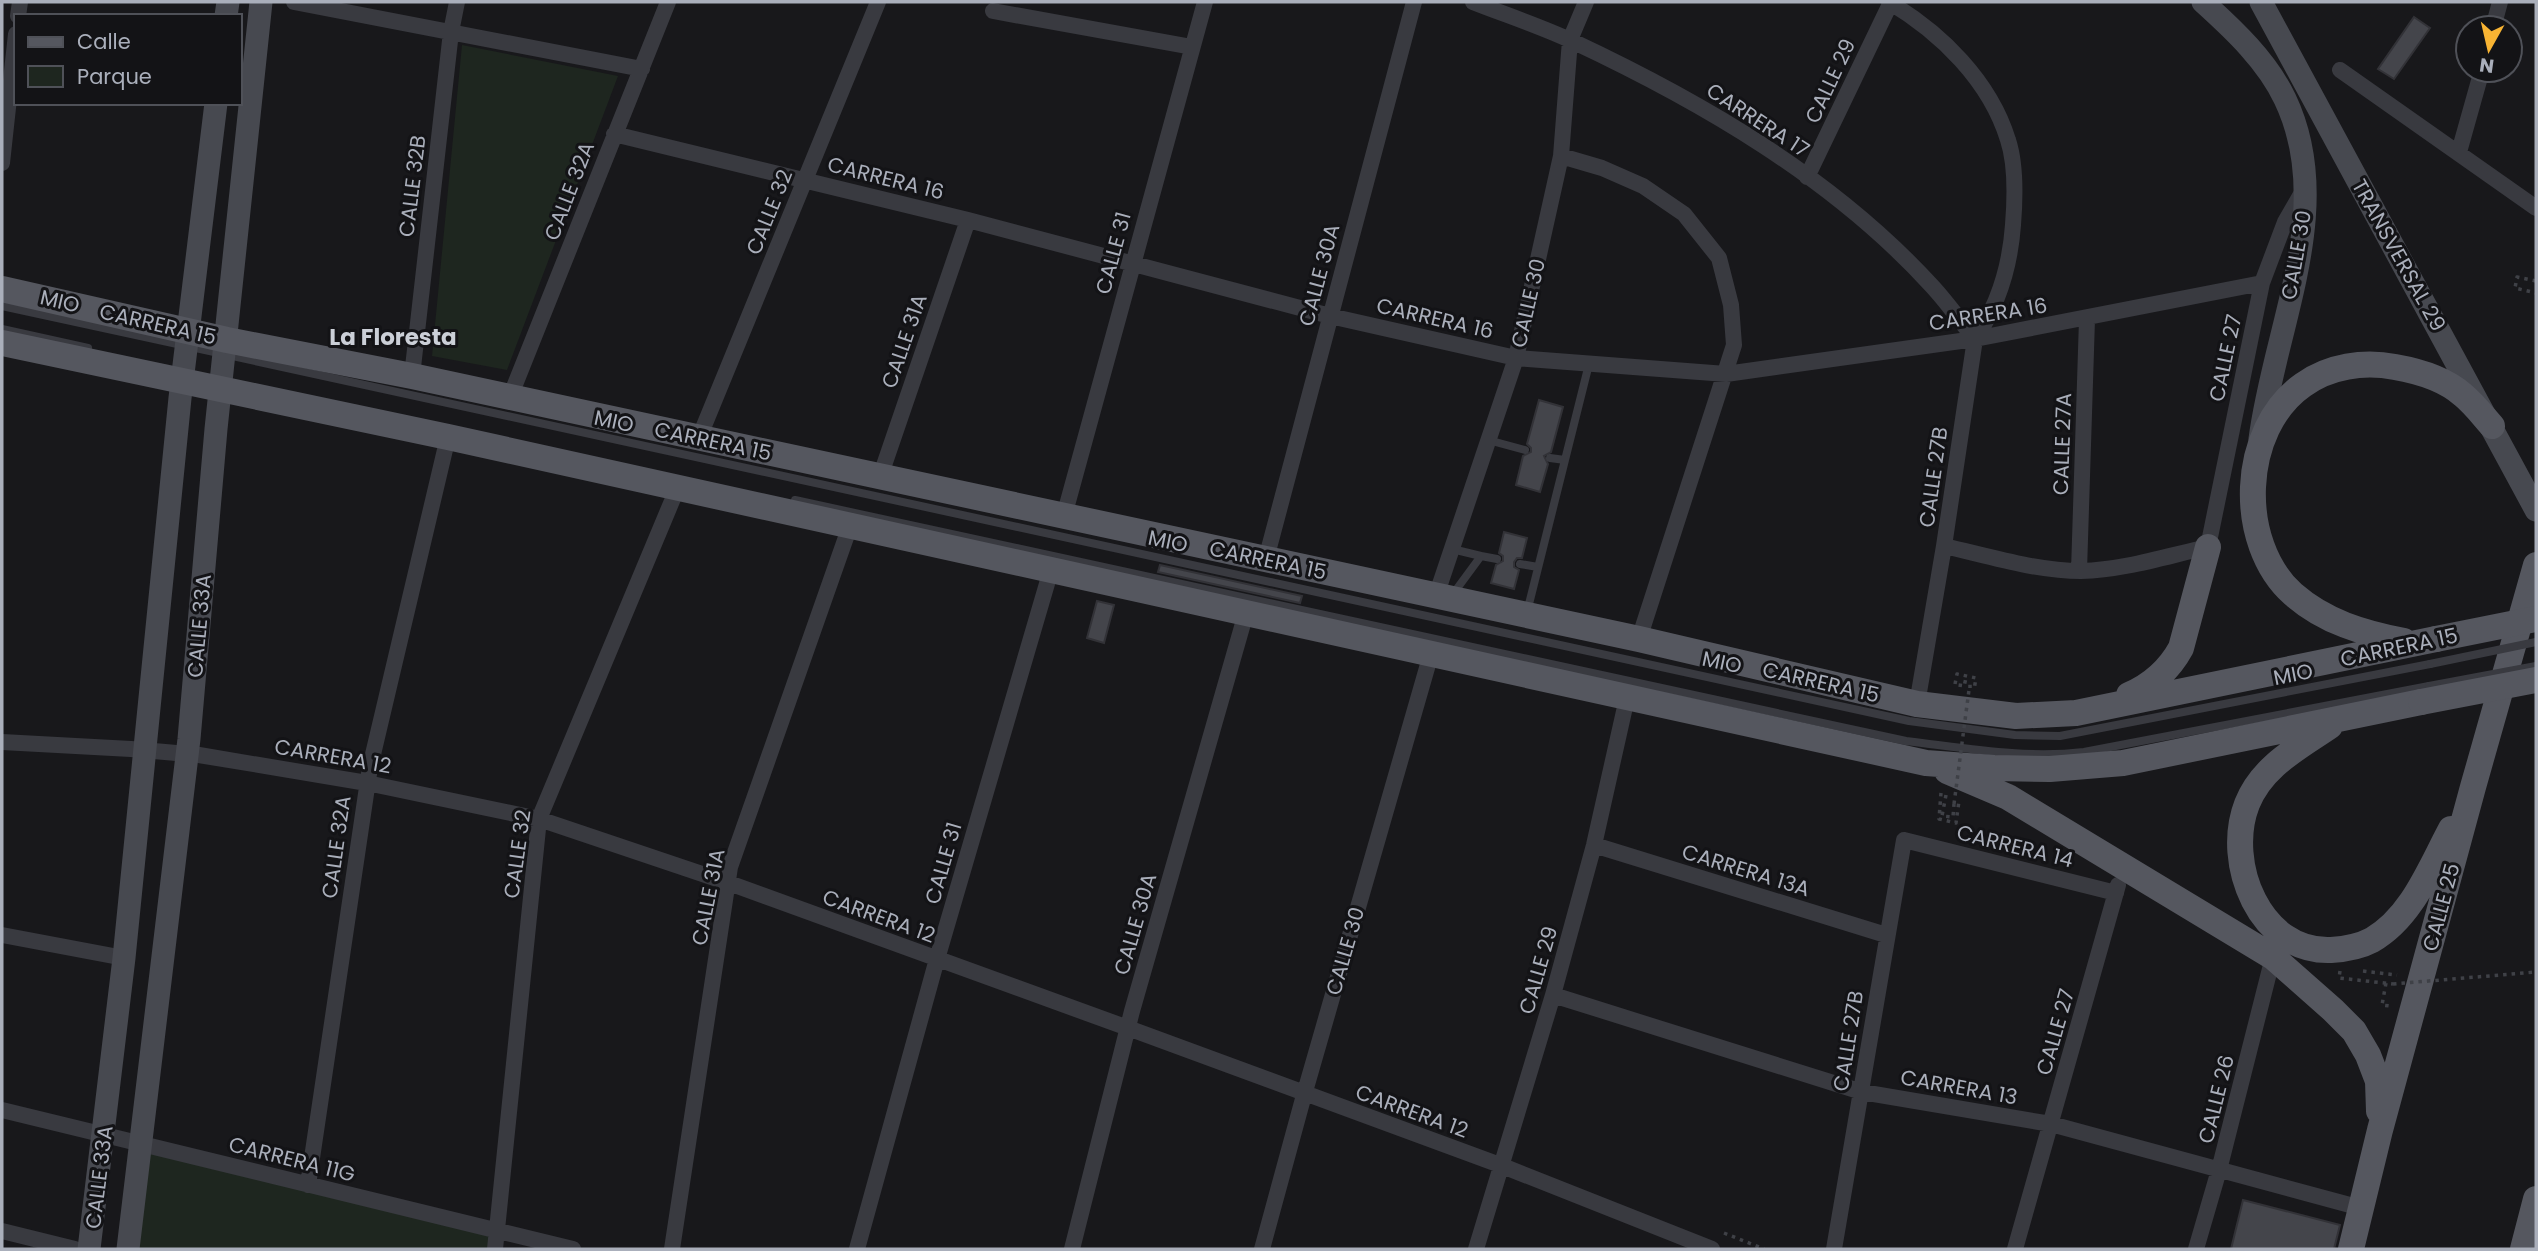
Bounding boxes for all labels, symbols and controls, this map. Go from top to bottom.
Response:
legend [14,14,242,105]
north arrow [2454,14,2524,84]
text: Calle [77,27,131,56]
street label: CALLE 29 [1798,34,1862,128]
text: N [2478,51,2496,80]
text: Parque [77,62,152,91]
street label: CARRERA 17 [1701,76,1815,164]
street label: CALLE 32B [391,134,433,238]
street label: CALLE 32A [537,137,601,245]
street label: CARRERA 16 [825,150,947,206]
street label: CALLE 32 [739,165,799,259]
street label: TRANSVERSAL 29 [2345,174,2453,336]
street label: CALLE 30 [2274,208,2318,302]
street label: CALLE 31 [1088,209,1138,297]
street label: CALLE 30A [1291,221,1347,329]
street label: CALLE 30 [1504,256,1552,350]
street label: MIO [37,282,83,320]
street label: CALLE 31A [874,290,934,392]
street label: CARRERA 16 [1374,290,1496,346]
street label: CARRERA 16 [1927,290,2049,338]
street label: CARRERA 15 [97,296,219,352]
street label: CALLE 27 [2202,312,2248,404]
district label: La Floresta [329,321,457,353]
street label: CALLE 27A [2046,392,2078,496]
street label: MIO [592,403,636,439]
street label: CARRERA 15 [652,414,774,468]
street label: CALLE 27B [1912,425,1954,529]
street label: MIO [1146,523,1190,559]
street label: CARRERA 15 [1207,533,1329,587]
street label: CALLE 33A [180,573,218,679]
street label: CARRERA 15 [2338,620,2460,674]
street label: MIO [1700,644,1744,680]
street label: CARRERA 15 [1760,654,1882,710]
street label: MIO [2271,656,2315,692]
street label: CARRERA 12 [272,731,394,781]
street label: CALLE 32A [314,794,358,900]
street label: CALLE 32 [496,808,538,900]
street label: CARRERA 14 [1954,818,2076,874]
street label: CALLE 31 [917,819,969,907]
street label: CARRERA 13A [1678,837,1814,903]
street label: CALLE 31A [684,846,732,948]
street label: CALLE 25 [2415,860,2467,954]
street label: CALLE 30A [1107,870,1163,978]
street label: CARRERA 12 [819,882,939,950]
street label: CALLE 30 [1319,904,1371,998]
street label: CALLE 29 [1512,923,1564,1017]
street label: CALLE 27 [2029,985,2081,1079]
street label: CALLE 27B [1826,989,1870,1093]
street label: CALLE 26 [2191,1052,2241,1146]
street label: CARRERA 13 [1898,1062,2020,1112]
street label: CARRERA 12 [1352,1077,1472,1145]
street label: CALLE 33A [78,1124,120,1230]
street label: CARRERA 11G [226,1129,358,1189]

